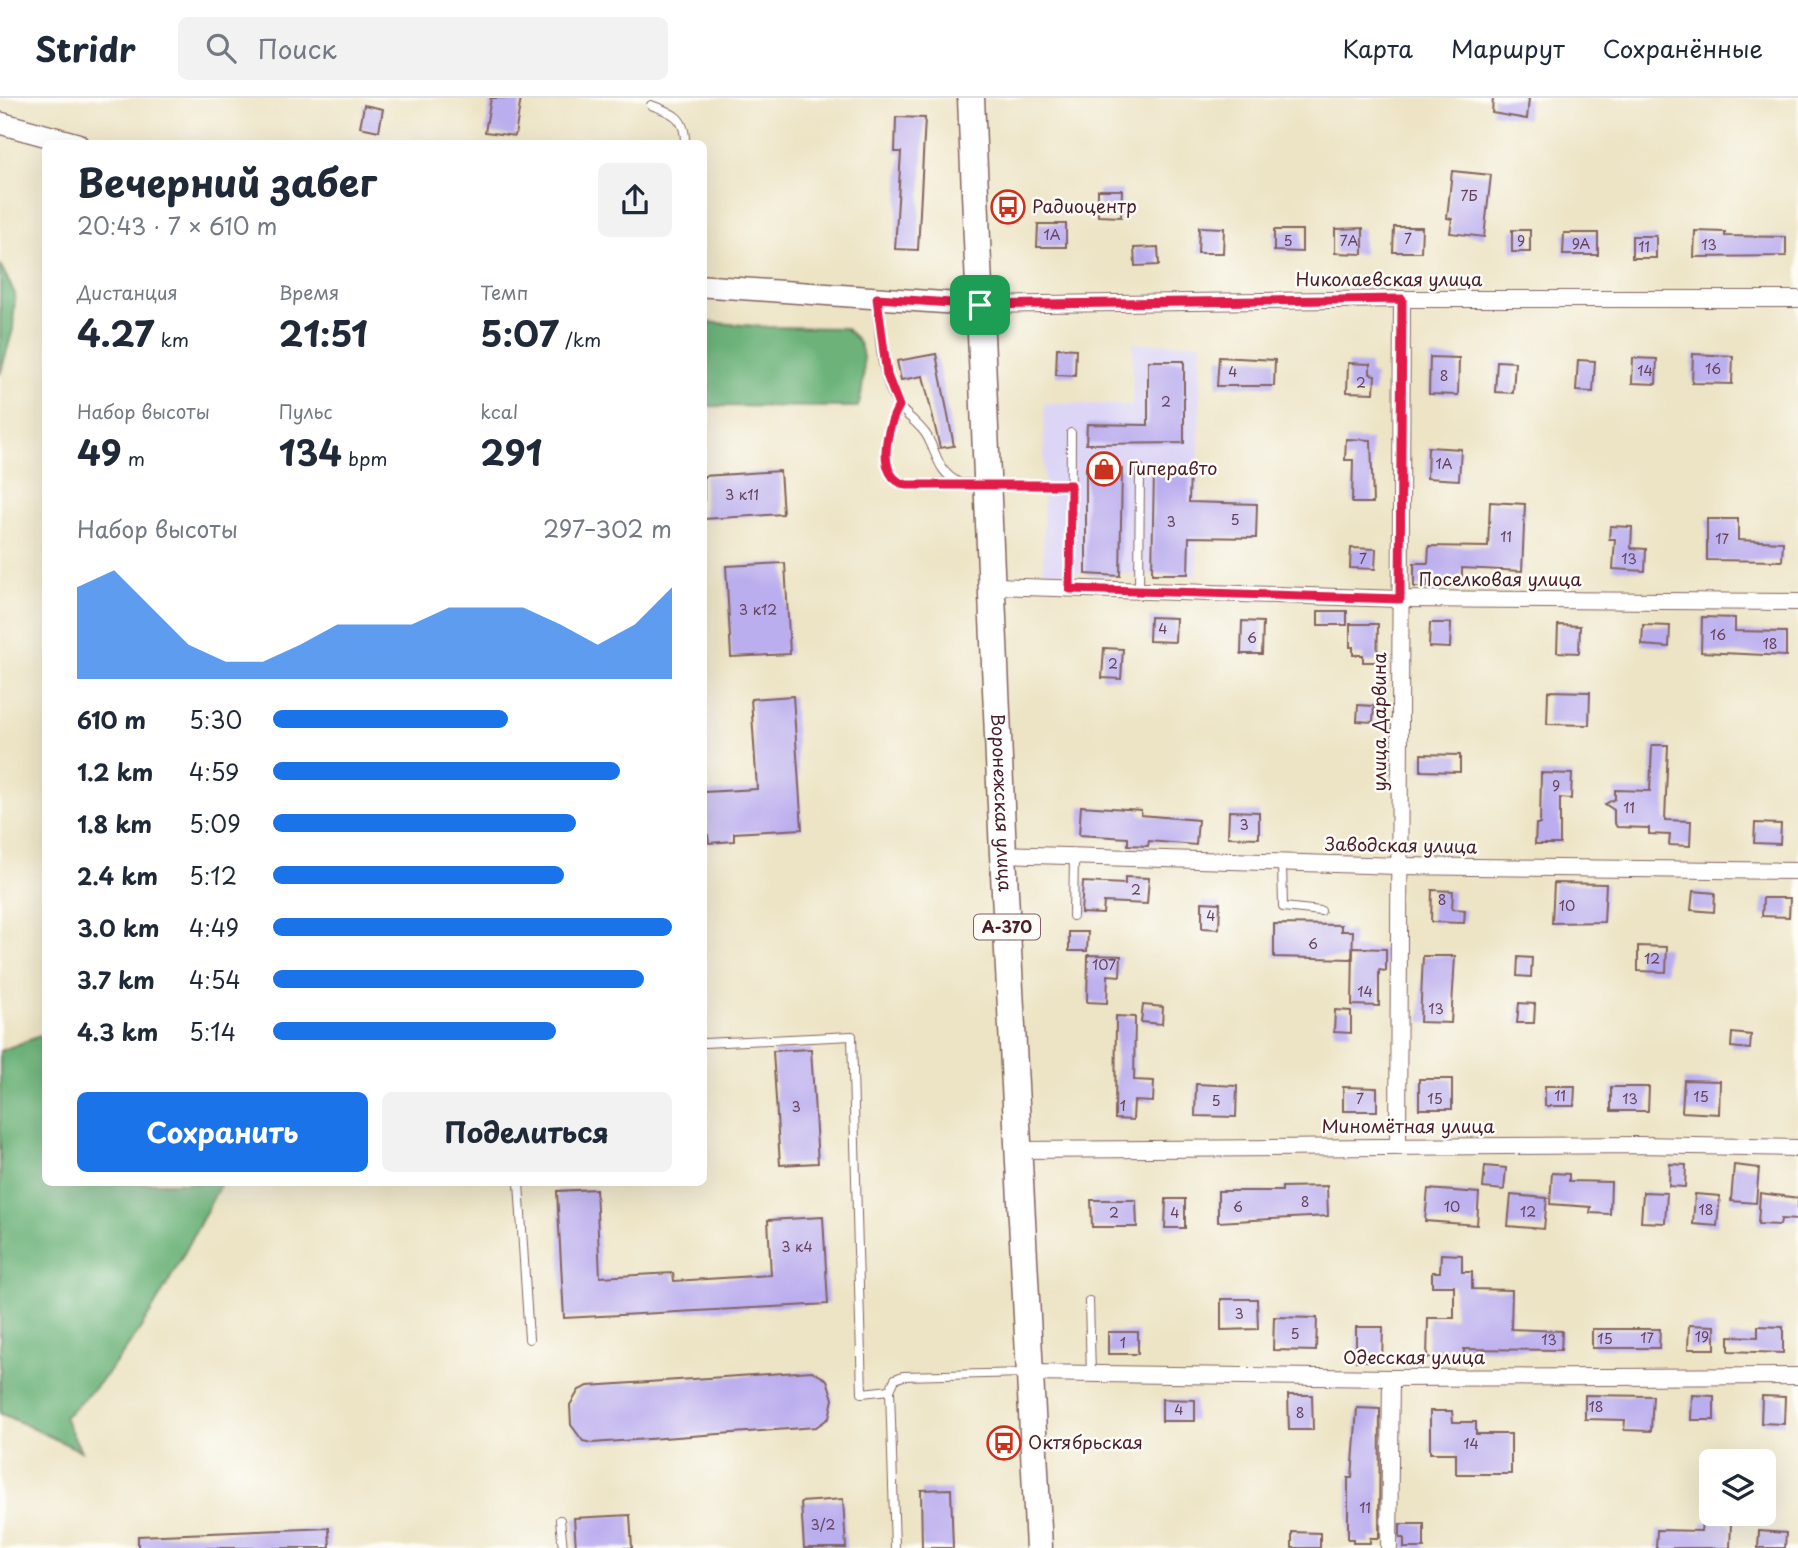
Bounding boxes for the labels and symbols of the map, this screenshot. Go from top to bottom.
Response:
house number: 7Б [1460,185,1478,206]
bus stop icon: Радиоцентр [989,188,1027,226]
place label: Радиоцентр [1032,192,1137,219]
house number: 1А [1043,224,1061,245]
house number: 7 [1404,228,1412,249]
house number: 5 [1283,230,1293,251]
house number: 7А [1340,230,1359,251]
house number: 9 [1517,230,1525,251]
house number: 9А [1572,233,1591,254]
house number: 13 [1701,234,1717,255]
house number: 11 [1638,236,1650,257]
street label: Николаевская улица [1296,265,1483,292]
pin [950,275,1010,335]
house number: 16 [1705,358,1721,379]
house number: 14 [1637,360,1653,381]
house number: 4 [1228,361,1238,382]
house number: 8 [1440,365,1448,386]
house number: 2 [1356,372,1366,393]
house number: 2 [1161,391,1171,412]
shop icon: Гиперавто [1085,450,1123,488]
house number: 1А [1435,453,1453,474]
place label: Гиперавто [1128,454,1217,481]
house number: 3 к11 [725,484,759,505]
house number: 5 [1230,509,1240,530]
house number: 3 [1166,511,1176,532]
house number: 11 [1500,526,1512,547]
house number: 17 [1715,528,1729,549]
house number: 7 [1359,548,1367,569]
house number: 13 [1621,548,1637,569]
street label: Поселковая улица [1418,565,1582,592]
house number: 3 к12 [739,599,777,620]
house number: 4 [1158,618,1168,639]
house number: 16 [1710,624,1726,645]
house number: 6 [1247,627,1257,648]
house number: 18 [1762,633,1778,654]
street label: улица Дарвина [1365,652,1392,792]
house number: 2 [1108,653,1118,674]
street label: Воронежская улица [985,713,1020,893]
house number: 9 [1552,775,1560,796]
house number: 11 [1623,797,1635,818]
house number: 3 [1239,814,1249,835]
street label: Заводская улица [1325,830,1478,859]
house number: 2 [1131,879,1141,900]
house number: 8 [1438,889,1446,910]
house number: 10 [1559,895,1575,916]
house number: 4 [1206,905,1216,926]
road number: А-370 [974,914,1040,940]
house number: 6 [1308,933,1318,954]
house number: 12 [1644,948,1660,969]
house number: 107 [1092,954,1116,975]
house number: 14 [1357,981,1373,1002]
house number: 13 [1428,998,1444,1019]
house number: 11 [1554,1085,1566,1106]
house number: 15 [1693,1086,1709,1107]
house number: 7 [1356,1088,1364,1109]
house number: 15 [1427,1088,1443,1109]
house number: 13 [1622,1088,1638,1109]
house number: 5 [1211,1090,1221,1111]
house number: 1 [1120,1095,1126,1116]
house number: 3 [791,1096,801,1117]
street label: Миномётная улица [1321,1112,1495,1139]
house number: 8 [1301,1191,1309,1212]
house number: 6 [1233,1196,1243,1217]
house number: 10 [1444,1196,1460,1217]
house number: 18 [1698,1199,1714,1220]
house number: 12 [1520,1201,1536,1222]
house number: 2 [1109,1202,1119,1223]
house number: 4 [1170,1202,1180,1223]
house number: 3 к4 [781,1236,813,1257]
house number: 3 [1234,1303,1244,1324]
house number: 5 [1290,1323,1300,1344]
house number: 19 [1695,1326,1709,1347]
house number: 17 [1640,1327,1654,1348]
house number: 15 [1597,1328,1613,1349]
house number: 13 [1541,1329,1557,1350]
house number: 1 [1120,1332,1126,1353]
street label: Одесская улица [1343,1343,1486,1370]
house number: 18 [1588,1396,1604,1417]
house number: 4 [1174,1399,1184,1420]
house number: 8 [1296,1402,1304,1423]
bus stop icon: Октябрьская [985,1424,1023,1462]
place label: Октябрьская [1028,1428,1143,1455]
house number: 14 [1463,1433,1479,1454]
house number: 11 [1359,1497,1371,1518]
house number: 3/2 [811,1514,835,1535]

